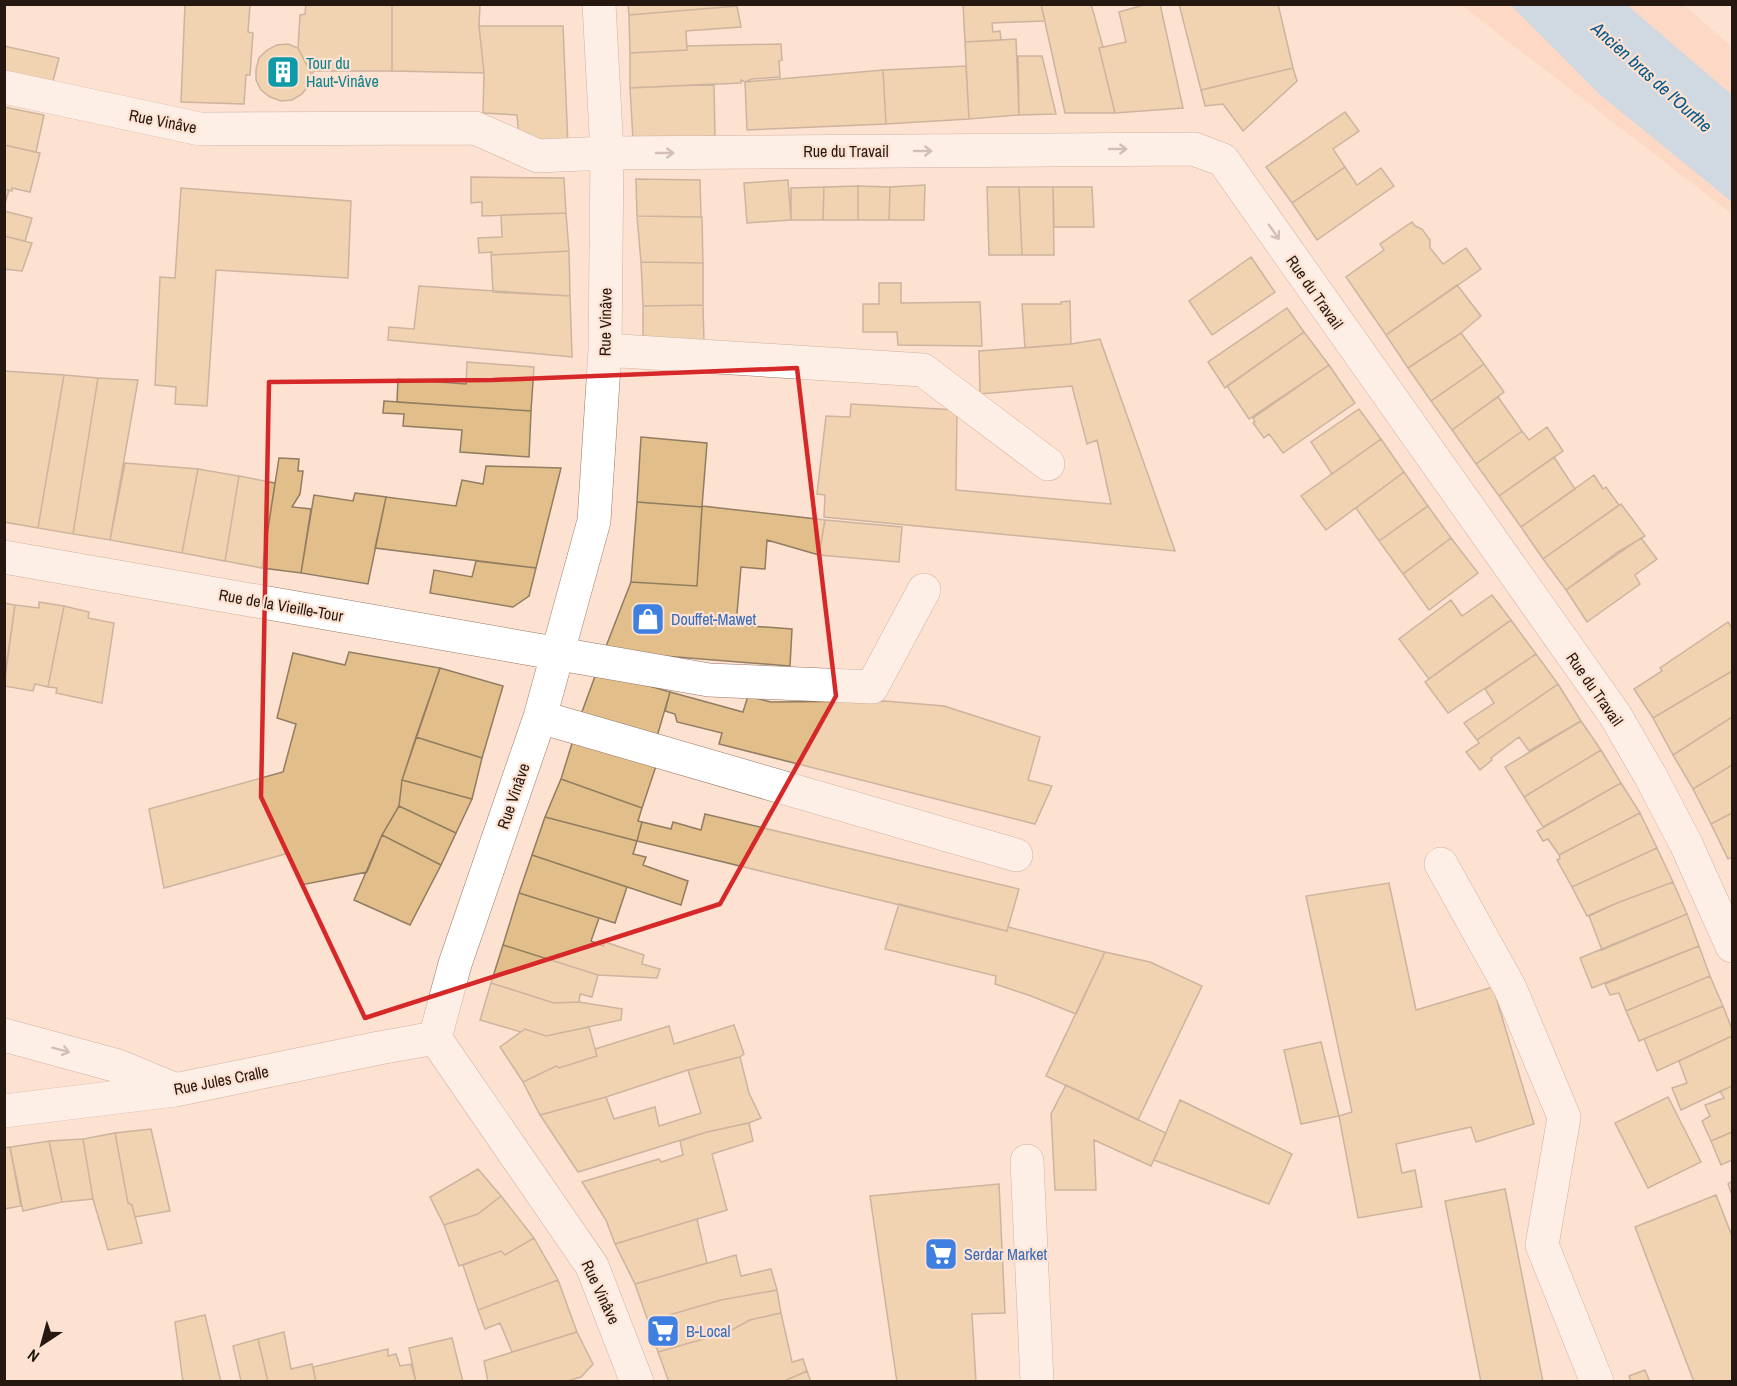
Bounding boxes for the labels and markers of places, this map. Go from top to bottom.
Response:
place label: Tour du Haut-Vinâve [306,52,379,92]
building icon: Tour du Haut-Vinâve [265,54,301,90]
shop icon: Douffet-Mawet [630,601,666,637]
place label: Douffet-Mawet [671,608,756,630]
supermarket icon: Serdar Market [923,1236,959,1272]
place label: Serdar Market [964,1243,1047,1265]
supermarket icon: B-Local [645,1313,681,1349]
place label: B-Local [686,1320,731,1342]

